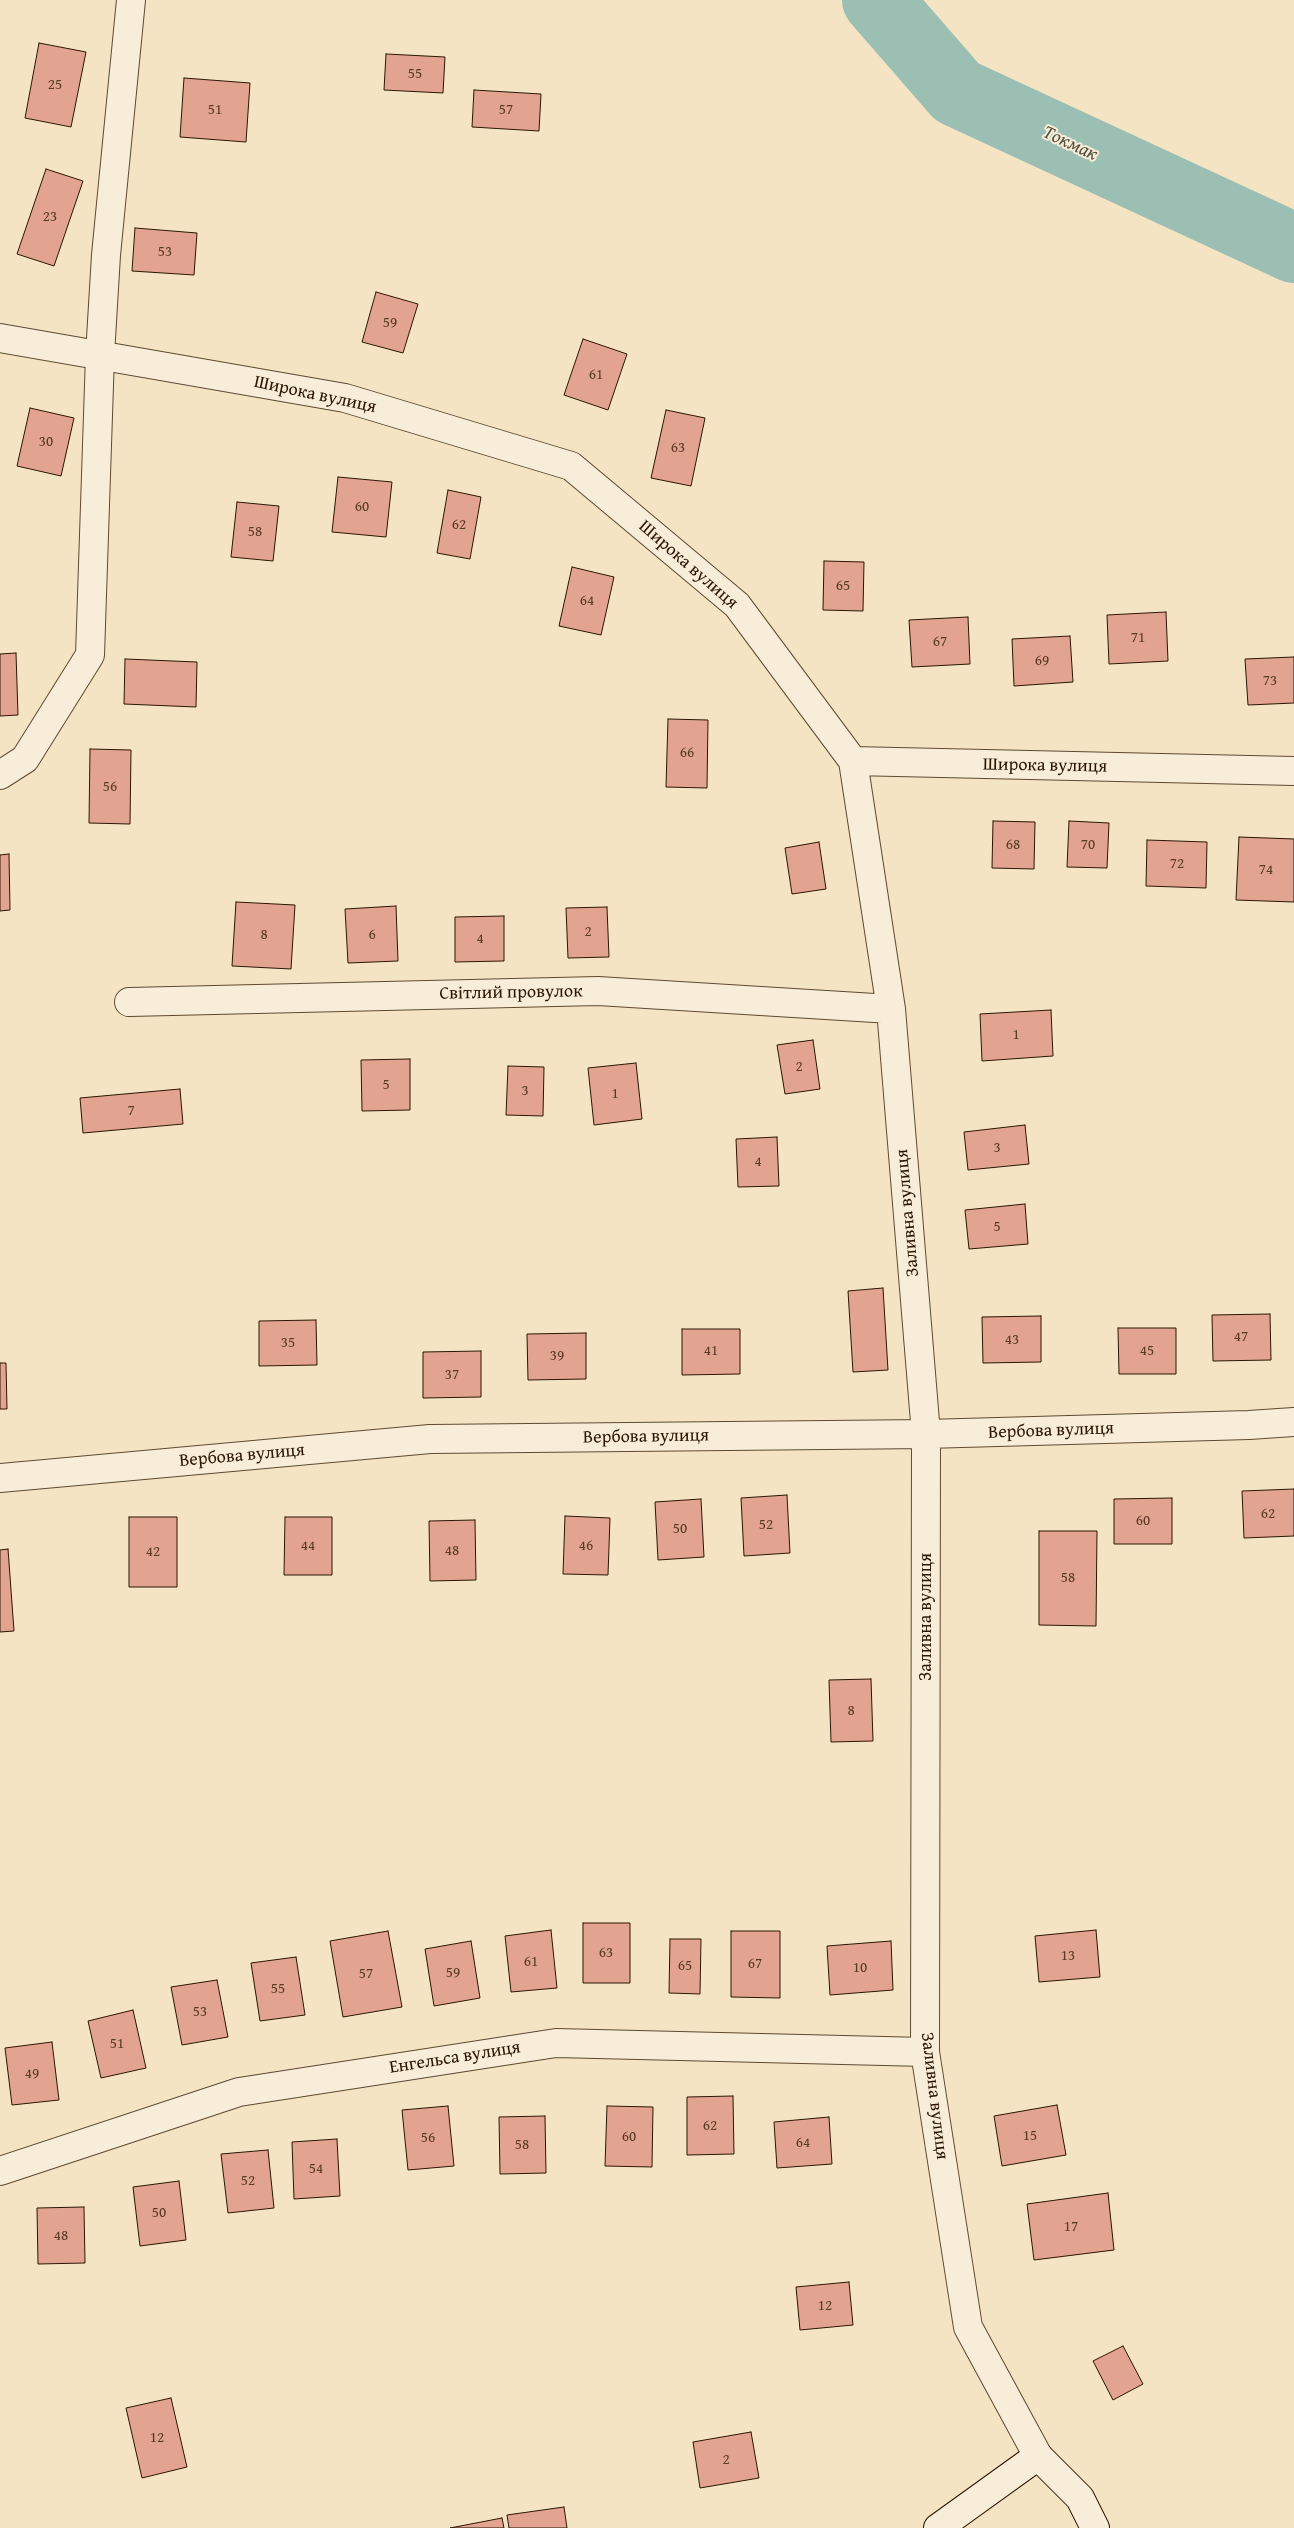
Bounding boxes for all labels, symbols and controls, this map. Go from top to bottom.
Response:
house number: 55 [408,65,422,83]
house number: 25 [48,76,62,94]
house number: 51 [208,101,222,119]
house number: 57 [499,101,513,119]
water label: Токмак [1039,121,1101,167]
house number: 23 [43,208,57,226]
house number: 53 [158,243,172,261]
house number: 59 [383,314,397,332]
house number: 61 [589,366,603,384]
street label: Широка вулиця [252,371,378,419]
house number: 30 [39,433,53,451]
house number: 63 [671,439,685,457]
house number: 60 [355,498,369,516]
house number: 62 [452,516,466,534]
street label: Широка вулиця [634,516,742,614]
house number: 58 [248,523,262,541]
house number: 65 [836,577,850,595]
house number: 64 [580,592,594,610]
house number: 71 [1131,629,1145,647]
house number: 67 [933,633,947,651]
house number: 69 [1035,652,1049,670]
house number: 73 [1263,672,1277,690]
house number: 66 [680,744,694,762]
street label: Широка вулиця [983,754,1107,778]
house number: 56 [103,778,117,796]
house number: 68 [1006,836,1020,854]
house number: 70 [1081,836,1095,854]
house number: 72 [1170,855,1184,873]
house number: 74 [1259,861,1273,879]
house number: 2 [584,923,592,941]
house number: 8 [260,926,268,944]
house number: 6 [368,926,376,944]
house number: 4 [476,930,484,948]
street label: Світлий провулок [439,981,583,1005]
house number: 1 [1012,1026,1020,1044]
house number: 2 [795,1058,803,1076]
house number: 5 [382,1076,390,1094]
house number: 3 [521,1082,529,1100]
house number: 1 [611,1085,619,1103]
house number: 7 [127,1102,135,1120]
house number: 3 [993,1139,1001,1157]
street label: Заливна вулиця [892,1148,924,1278]
house number: 4 [754,1153,762,1171]
house number: 5 [993,1218,1001,1236]
house number: 47 [1234,1328,1248,1346]
house number: 43 [1005,1331,1019,1349]
house number: 35 [281,1334,295,1352]
house number: 41 [704,1342,718,1360]
house number: 45 [1140,1342,1154,1360]
house number: 39 [550,1347,564,1365]
house number: 37 [445,1366,459,1384]
street label: Вербова вулиця [988,1418,1114,1444]
street label: Вербова вулиця [583,1425,709,1449]
street label: Вербова вулиця [178,1440,306,1472]
house number: 62 [1261,1505,1275,1523]
house number: 60 [1136,1512,1150,1530]
house number: 52 [759,1516,773,1534]
house number: 50 [673,1520,687,1538]
house number: 44 [301,1537,315,1555]
house number: 46 [579,1537,593,1555]
house number: 48 [445,1542,459,1560]
house number: 42 [146,1543,160,1561]
street label: Заливна вулиця [915,1553,937,1681]
house number: 58 [1061,1569,1075,1587]
house number: 8 [847,1702,855,1720]
house number: 63 [599,1944,613,1962]
house number: 13 [1061,1947,1075,1965]
house number: 61 [524,1953,538,1971]
house number: 67 [748,1955,762,1973]
house number: 65 [678,1957,692,1975]
house number: 10 [853,1959,867,1977]
house number: 59 [446,1964,460,1982]
house number: 57 [359,1965,373,1983]
house number: 55 [271,1980,285,1998]
house number: 53 [193,2003,207,2021]
street label: Заливна вулиця [915,2031,953,2161]
house number: 51 [110,2035,124,2053]
street label: Енгельса вулиця [388,2037,522,2079]
house number: 49 [25,2065,39,2083]
house number: 62 [703,2117,717,2135]
house number: 15 [1023,2127,1037,2145]
house number: 60 [622,2128,636,2146]
house number: 56 [421,2129,435,2147]
house number: 64 [796,2134,810,2152]
house number: 58 [515,2136,529,2154]
house number: 54 [309,2160,323,2178]
house number: 52 [241,2172,255,2190]
house number: 50 [152,2204,166,2222]
house number: 17 [1064,2218,1078,2236]
house number: 48 [54,2227,68,2245]
house number: 12 [818,2297,832,2315]
house number: 12 [150,2429,164,2447]
house number: 2 [722,2451,730,2469]

